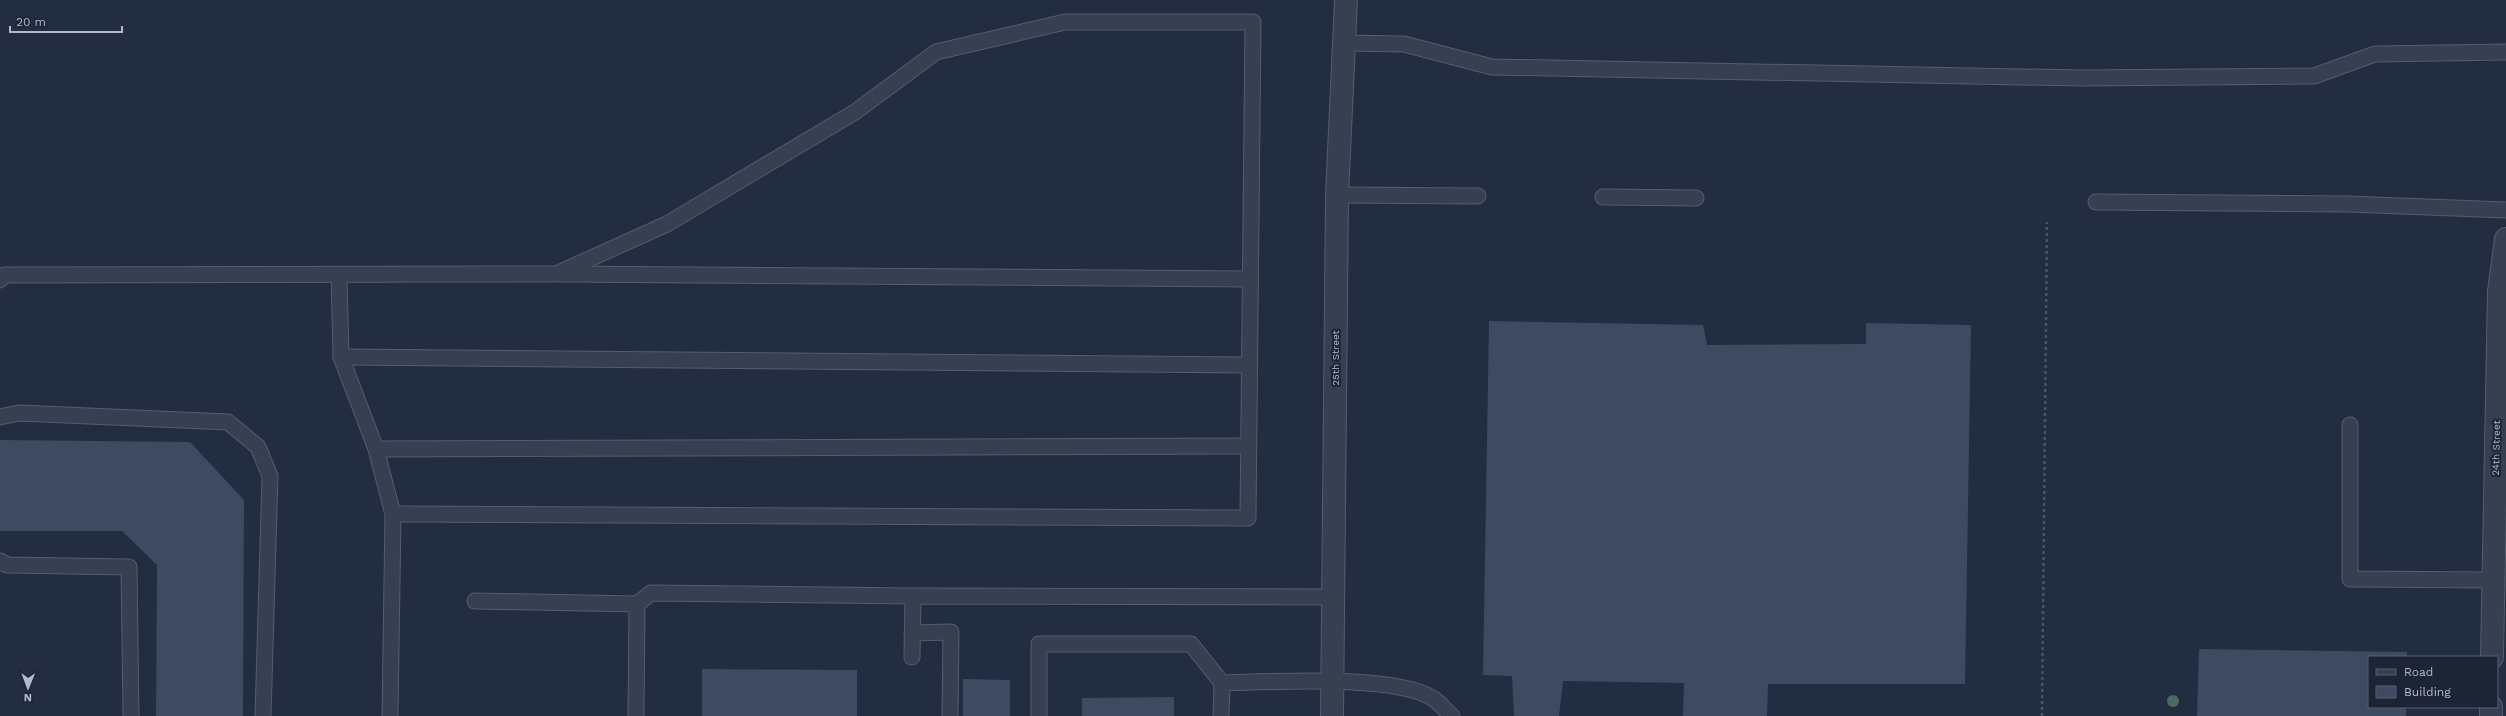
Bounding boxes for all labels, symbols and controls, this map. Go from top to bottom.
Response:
scale bar [10,8,122,34]
text: 20 m [16,15,46,29]
street label: 25th Street [1330,329,1341,386]
street label: 24th Street [2490,419,2502,476]
legend [2368,656,2498,708]
text: Road [2404,665,2433,679]
north arrow [8,668,48,708]
text: Building [2404,685,2451,699]
text: N [24,691,32,704]

